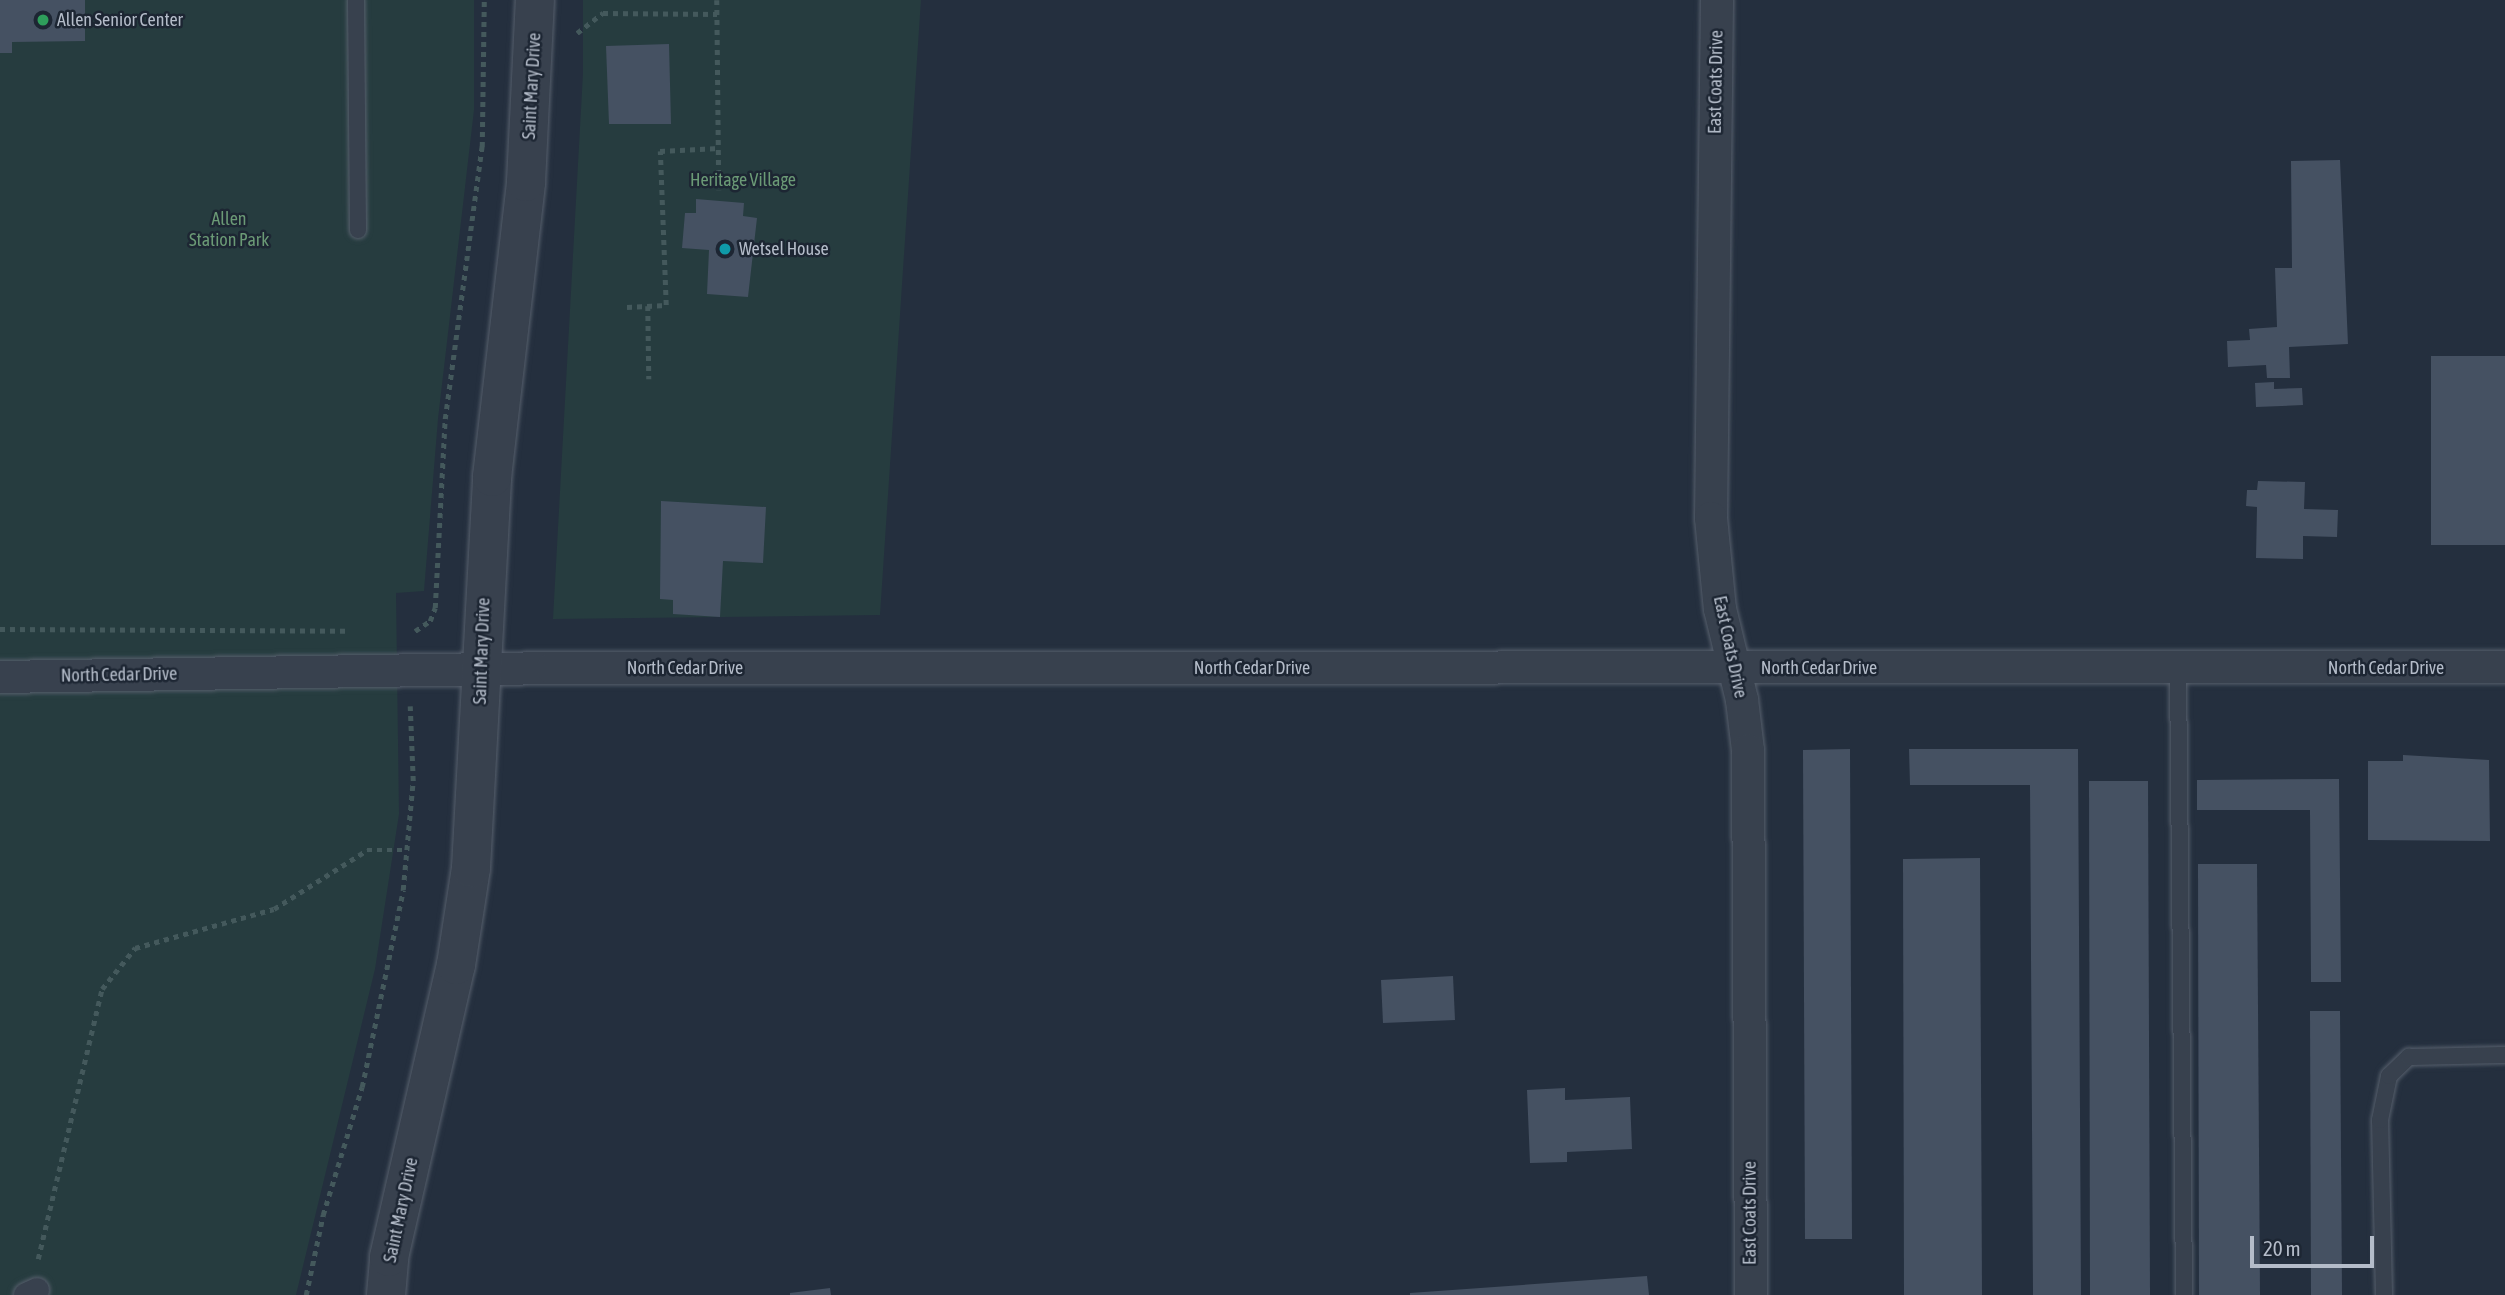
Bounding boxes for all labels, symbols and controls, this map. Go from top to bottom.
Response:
place label: Allen Senior Center [57,9,183,31]
marker: Allen Senior Center [35,12,51,28]
street label: East Coats Drive [1704,30,1728,134]
street label: Saint Mary Drive [518,32,546,140]
park label: Heritage Village [690,169,796,191]
park label: Allen Station Park [189,209,269,252]
place label: Wetsel House [739,238,829,260]
marker: Wetsel House [717,241,733,257]
street label: East Coats Drive [1709,594,1751,700]
street label: Saint Mary Drive [469,597,495,705]
street label: North Cedar Drive [627,657,743,679]
street label: North Cedar Drive [1194,657,1310,679]
street label: North Cedar Drive [1761,657,1877,679]
street label: North Cedar Drive [2328,657,2444,679]
street label: North Cedar Drive [61,663,177,687]
street label: Saint Mary Drive [379,1155,423,1265]
street label: East Coats Drive [1739,1161,1761,1265]
scale bar [2253,1222,2377,1266]
text: 20 m [2263,1236,2301,1260]

